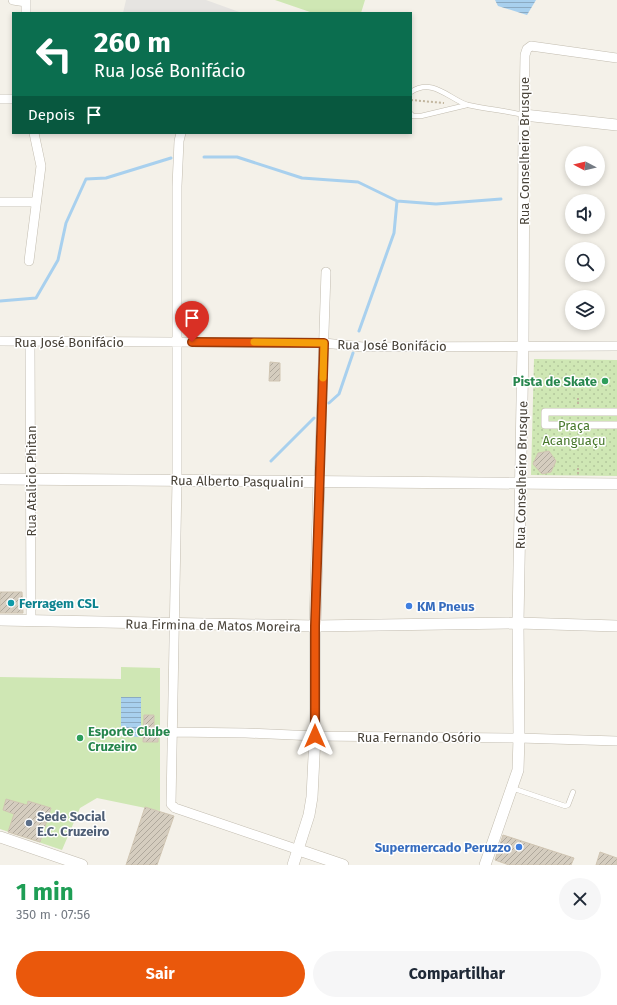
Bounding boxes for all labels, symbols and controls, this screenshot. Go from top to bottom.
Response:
text: 260 m [94,26,171,59]
icon: left [28,28,80,80]
text: Rua José Bonifácio [94,60,246,82]
street label: Rua Conselheiro Brusque [517,77,532,225]
icon: arrive [83,104,105,126]
text: Depois [28,106,75,124]
north arrow [565,146,605,186]
map controls [565,146,605,330]
button: sound [565,194,605,234]
button: search [565,242,605,282]
button: layers [565,290,605,330]
pin [175,301,209,342]
icon: arrive [181,307,203,329]
street label: Rua José Bonifácio [14,335,124,350]
street label: Rua José Bonifácio [337,337,447,354]
place label: Pista de Skate [513,374,597,389]
marker: Pista de Skate [600,376,610,386]
street label: Rua Conselheiro Brusque [513,401,530,549]
park label: Praça Acanguaçu [542,418,606,448]
street label: Rua Atalicio Phitan [24,425,39,537]
street label: Rua Alberto Pasqualini [170,473,304,490]
place label: Ferragem CSL [19,596,99,611]
marker: Ferragem CSL [6,598,16,608]
place label: KM Pneus [417,599,475,614]
marker: KM Pneus [404,601,414,611]
street label: Rua Firmina de Matos Moreira [125,616,301,635]
position arrow [294,715,336,757]
place label: Esporte Clube Cruzeiro [88,724,170,754]
street label: Rua Fernando Osório [357,730,481,745]
marker: Esporte Clube Cruzeiro [75,733,85,743]
place label: Sede Social E.C. Cruzeiro [37,809,110,839]
marker: Sede Social E.C. Cruzeiro [24,818,34,828]
place label: Supermercado Peruzzo [375,840,511,855]
marker: Supermercado Peruzzo [514,842,524,852]
text: 1 min [16,878,74,906]
button: close [559,878,601,920]
text: 350 m · 07:56 [16,907,90,922]
button: Sair [16,951,305,997]
button: Compartilhar [313,951,601,997]

